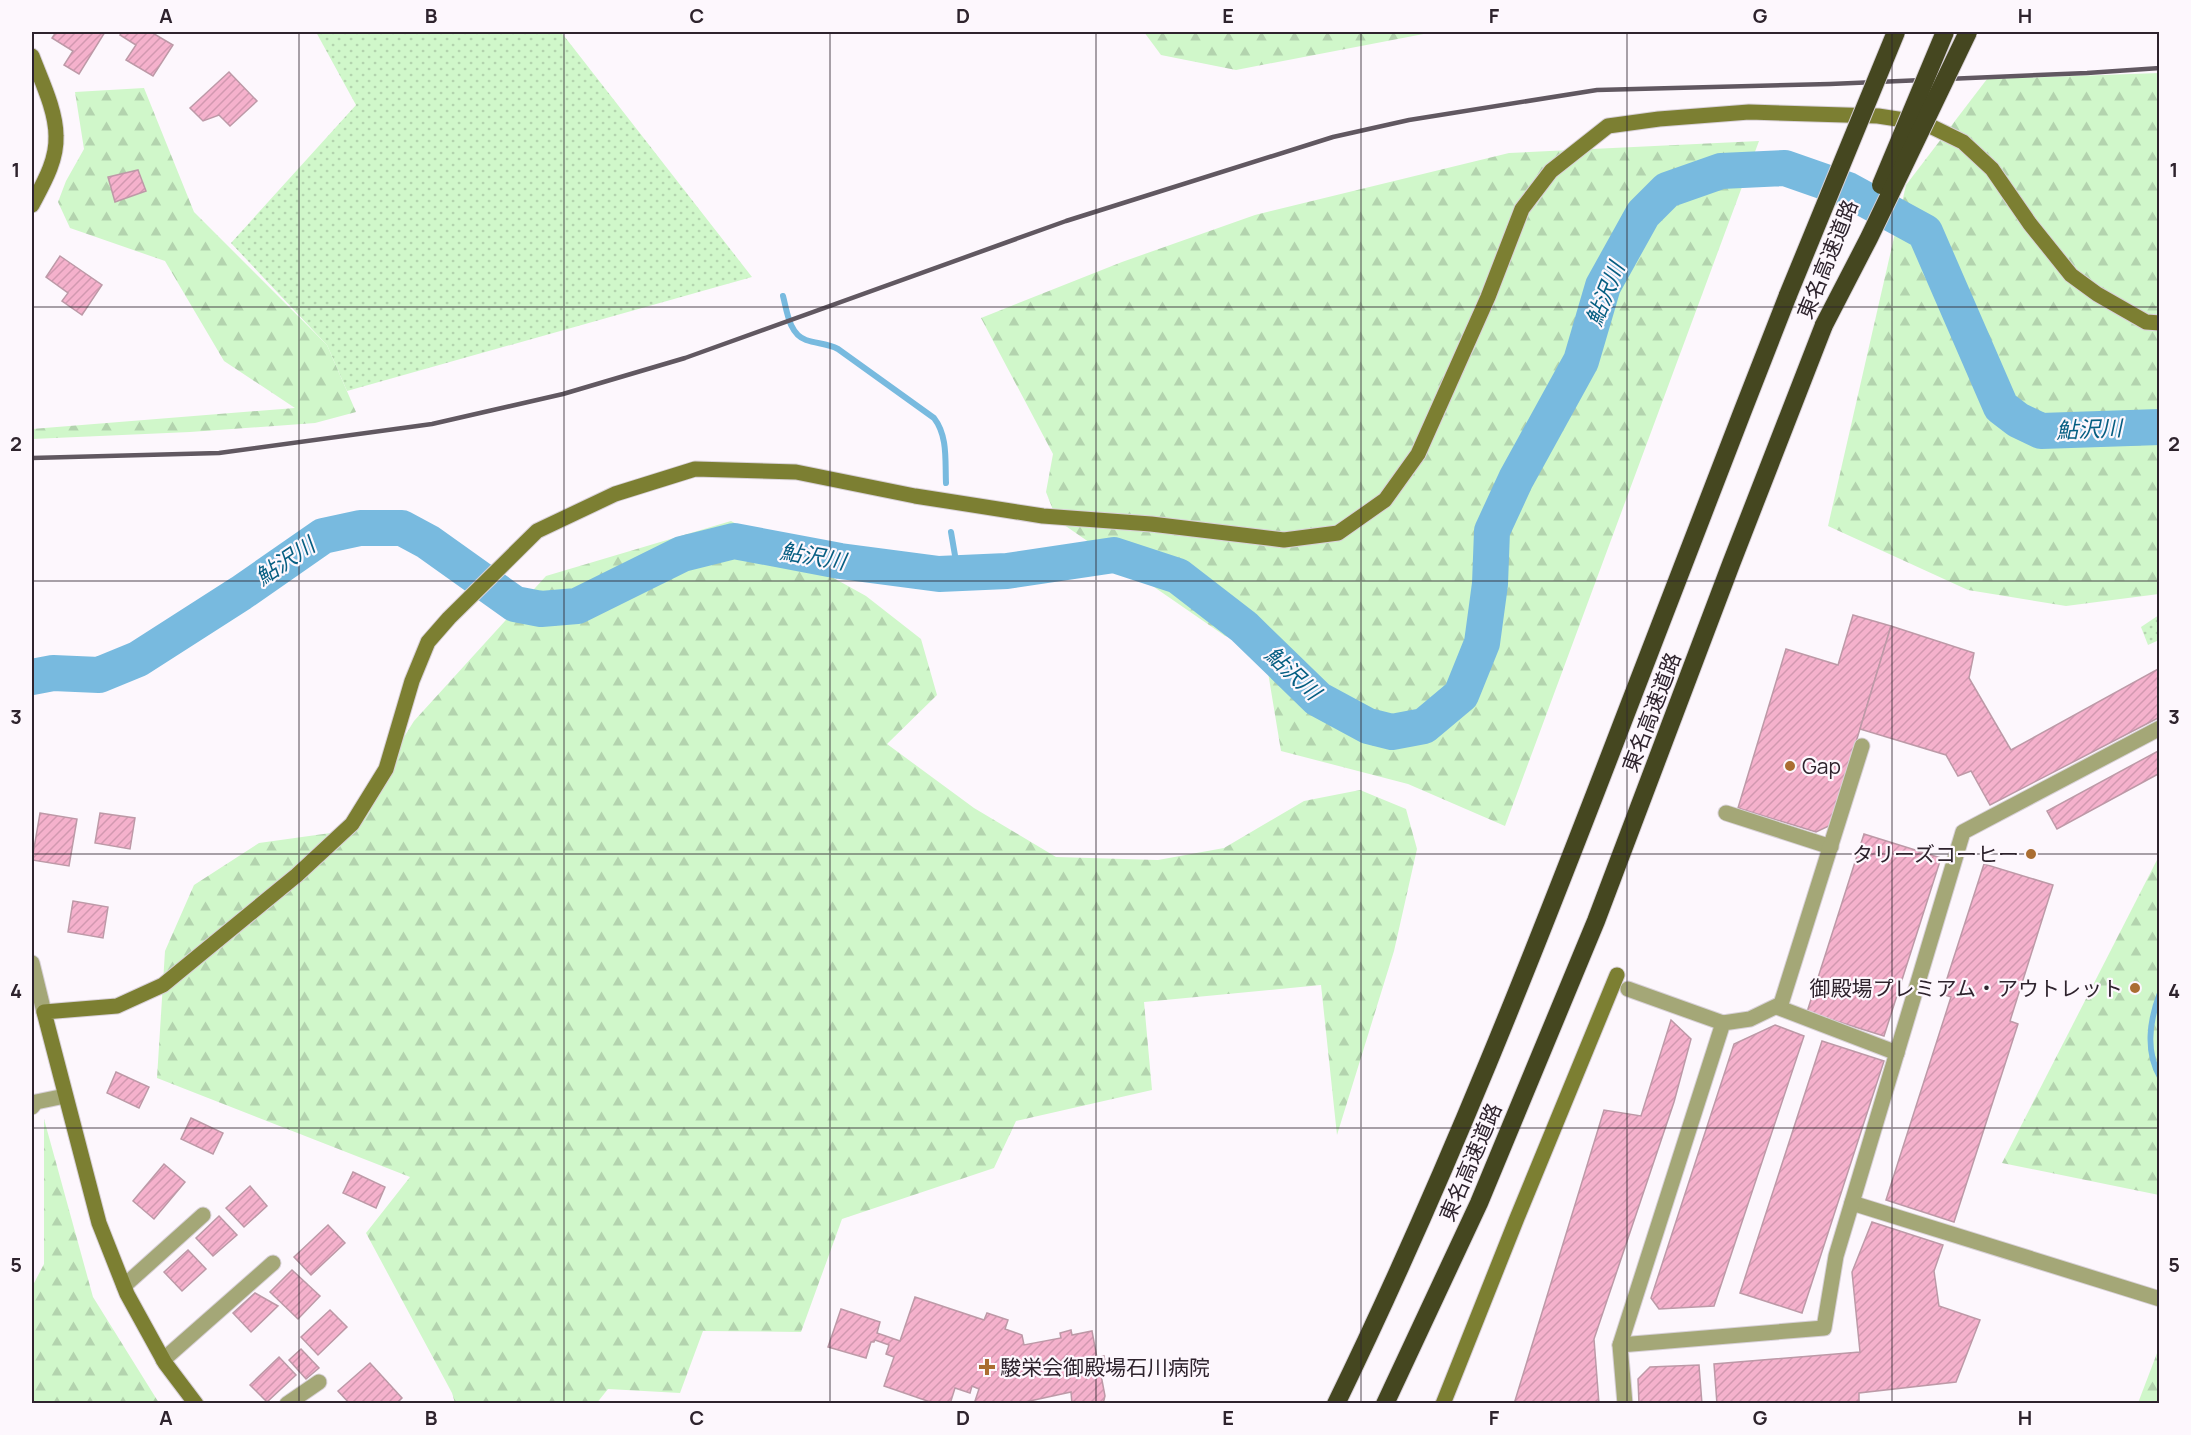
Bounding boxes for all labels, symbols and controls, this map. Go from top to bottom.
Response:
text: A [159,2,173,29]
text: B [425,2,438,29]
text: C [690,2,704,29]
text: D [956,2,970,29]
text: E [1222,2,1234,29]
text: F [1489,2,1500,29]
text: G [1753,2,1768,29]
text: H [2018,2,2032,29]
text: 1 [12,156,20,183]
text: 1 [2170,156,2178,183]
street label: 東名高速道路 [1790,195,1864,323]
water label: 鮎沢川 [1579,256,1632,330]
water label: 鮎沢川 [2055,413,2124,445]
text: 2 [10,430,22,457]
text: 2 [2168,430,2180,457]
water label: 鮎沢川 [249,529,322,592]
water label: 鮎沢川 [778,535,850,577]
water label: 鮎沢川 [1259,640,1329,708]
street label: 東名高速道路 [1615,648,1687,776]
text: 3 [10,703,22,730]
text: 3 [2168,703,2180,730]
place label: Gap [1802,752,1841,780]
marker: Gap [1783,759,1797,773]
place label: タリーズコーヒー [1852,840,2019,868]
marker: タリーズコーヒー [2024,847,2038,861]
place label: 御殿場プレミアム・アウトレット [1809,974,2123,1002]
text: 4 [10,977,22,1004]
text: 4 [2168,977,2180,1004]
marker: 御殿場プレミアム・アウトレット [2128,981,2142,995]
street label: 東名高速道路 [1432,1099,1508,1225]
text: 5 [10,1251,22,1278]
text: 5 [2168,1251,2180,1278]
place label: 駿栄会御殿場石川病院 [1000,1353,1210,1381]
marker: 駿栄会御殿場石川病院 [978,1358,996,1376]
text: A [159,1404,173,1431]
text: B [425,1404,438,1431]
text: C [690,1404,704,1431]
text: D [956,1404,970,1431]
text: E [1222,1404,1234,1431]
text: F [1489,1404,1500,1431]
text: G [1753,1404,1768,1431]
text: H [2018,1404,2032,1431]

